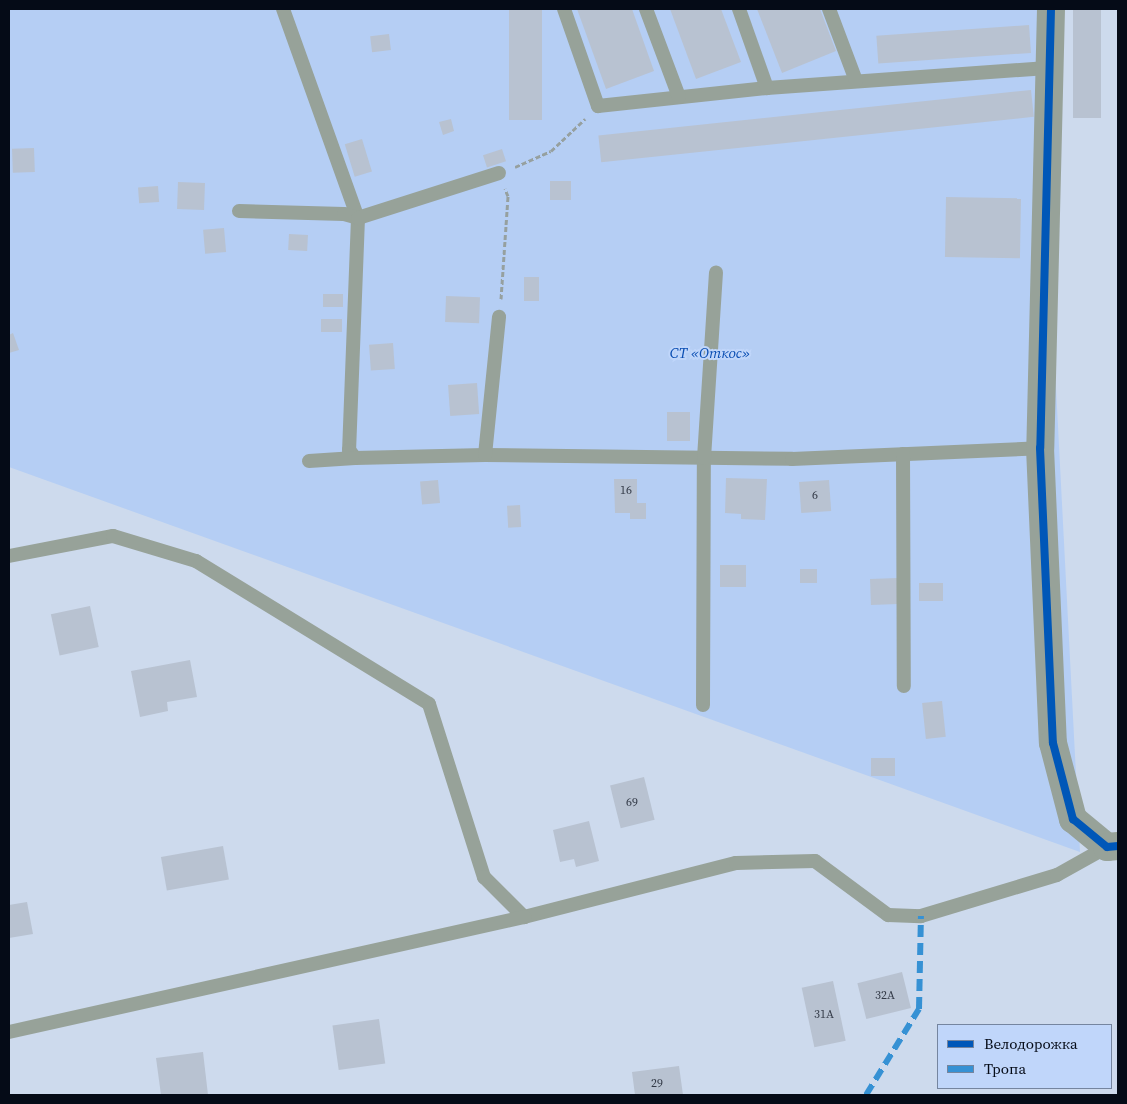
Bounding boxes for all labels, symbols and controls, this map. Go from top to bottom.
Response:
park label: СТ «Откос» [670,344,750,362]
house number: 16 [620,484,632,498]
house number: 6 [812,489,818,503]
house number: 69 [626,796,638,810]
house number: 32А [875,989,895,1003]
house number: 31А [814,1008,834,1022]
legend [937,1024,1112,1089]
text: Велодорожка [984,1033,1078,1054]
text: Тропа [984,1058,1026,1079]
house number: 29 [651,1077,663,1091]

